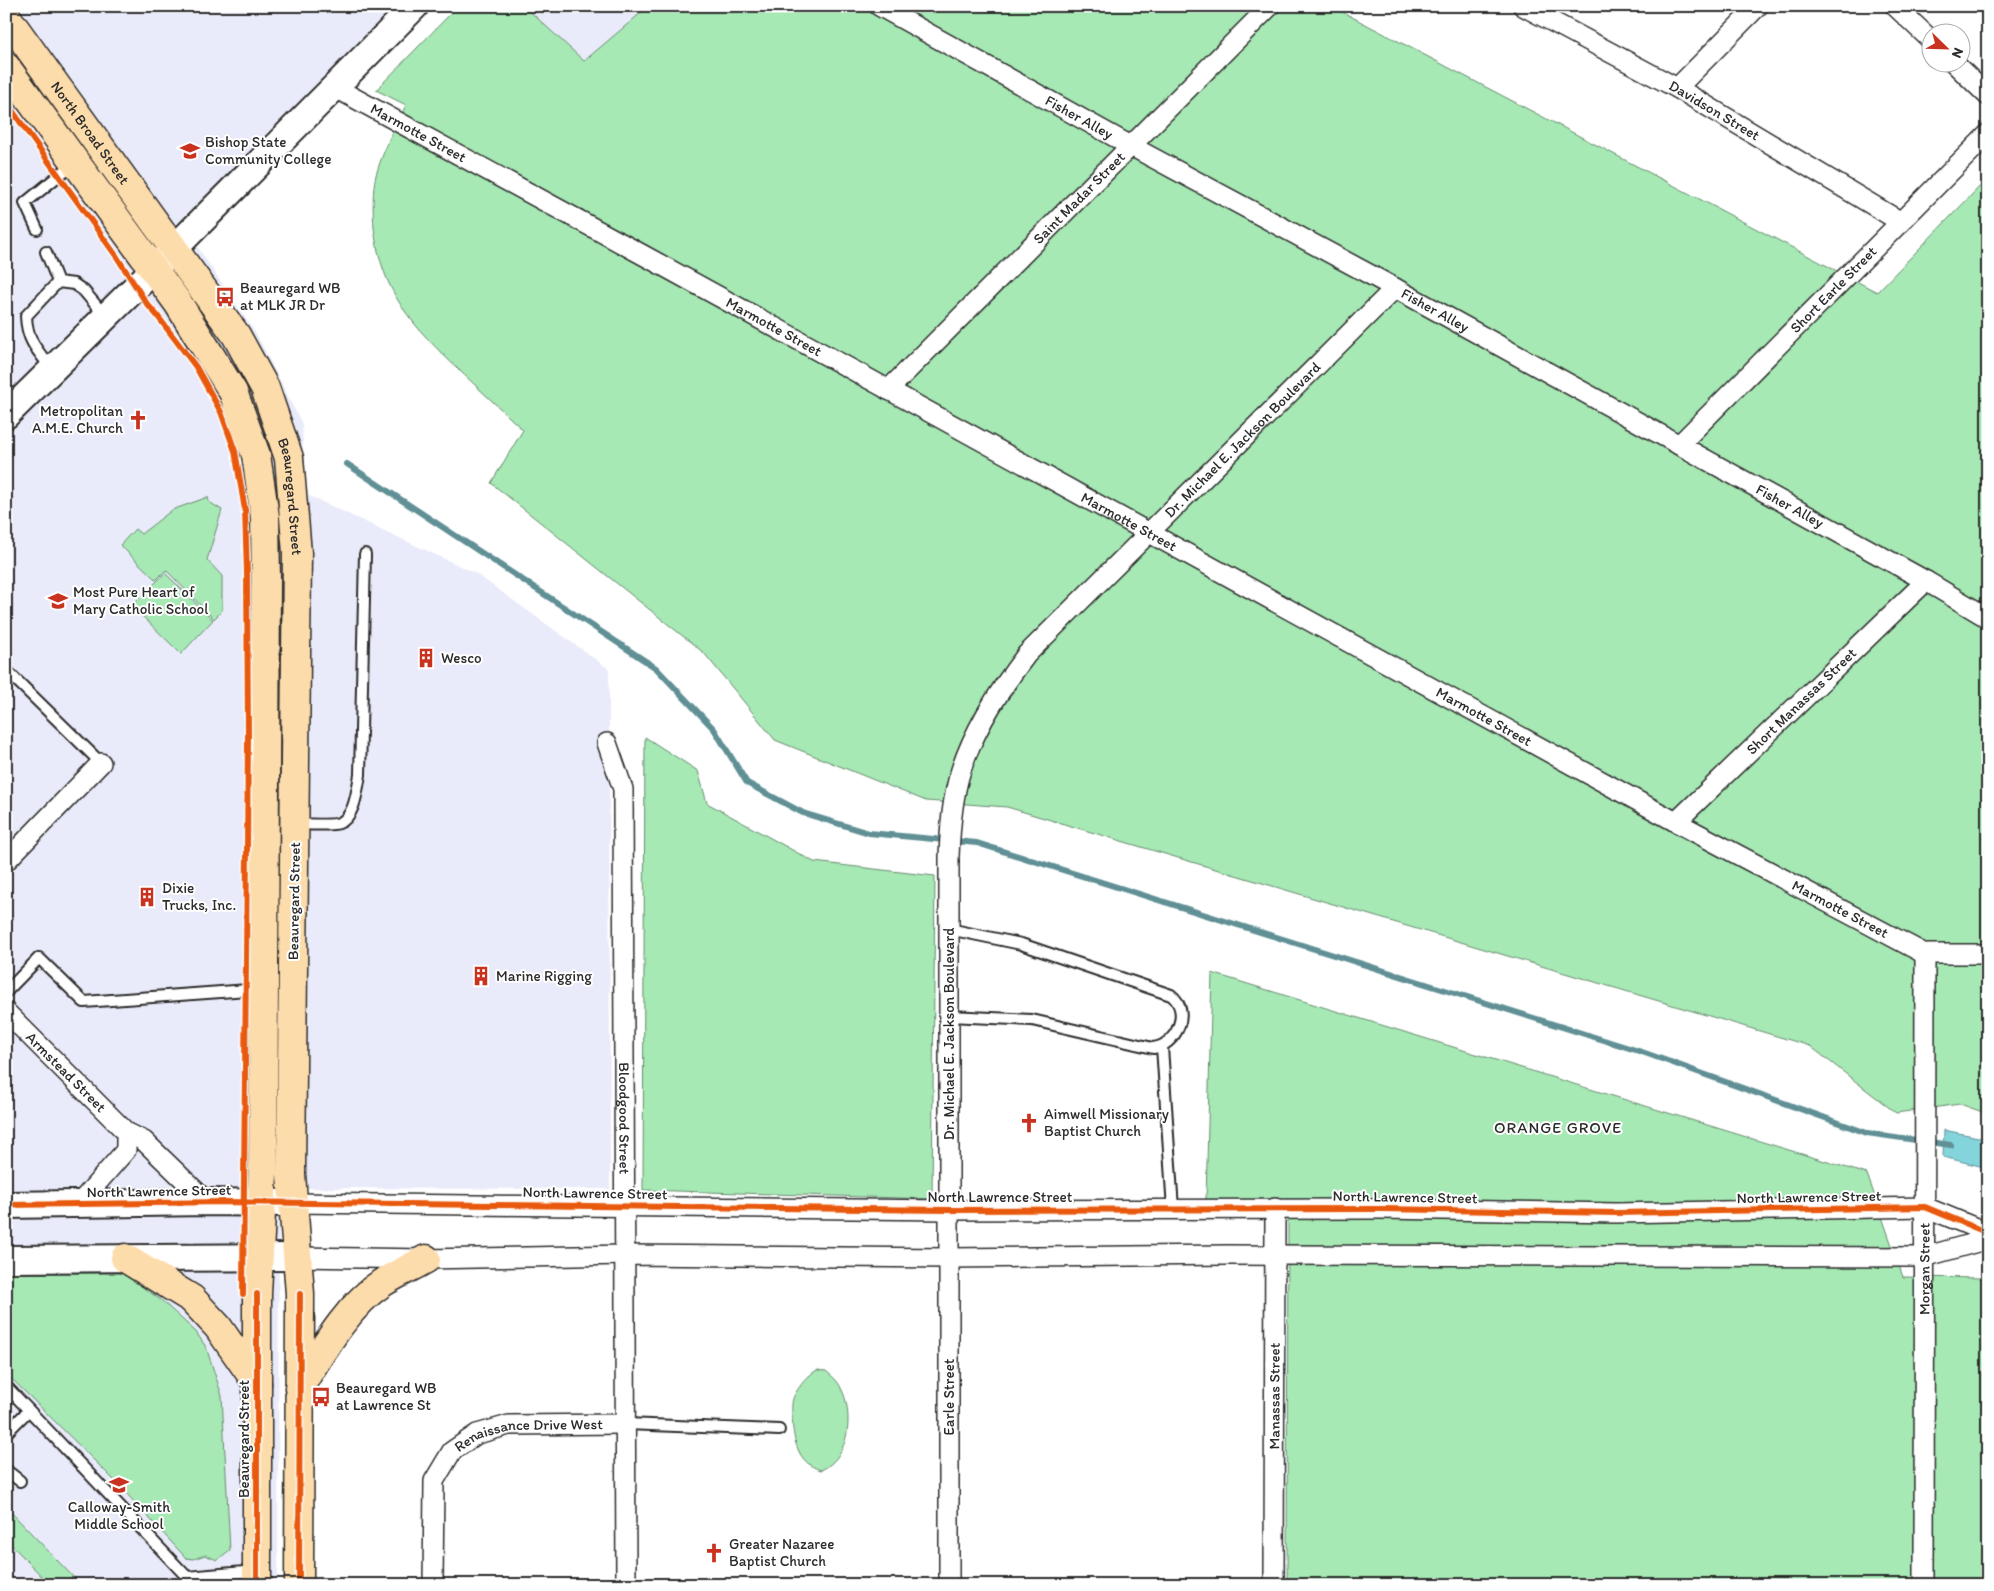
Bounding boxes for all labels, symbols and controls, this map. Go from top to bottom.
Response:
north arrow [1922,22,1972,72]
text: N [1948,45,1967,61]
street label: Davidson Street [1666,76,1763,145]
street label: North Broad Street [47,78,134,188]
street label: Fisher Alley [1042,91,1116,143]
street label: Marmotte Street [367,99,470,166]
place label: Bishop State Community College [205,133,331,168]
school or university icon: Bishop State Community College [179,140,201,162]
street label: Saint Madar Street [1029,148,1129,248]
street label: Short Earle Street [1786,242,1881,337]
place label: Beauregard WB at MLK JR Dr [240,279,341,314]
street label: Fisher Alley [1398,284,1472,336]
bus stop icon: Beauregard WB at MLK JR Dr [214,286,236,308]
street label: Marmotte Street [723,293,825,360]
street label: Dr. Michael E. Jackson Boulevard [1161,358,1324,521]
place label: Metropolitan A.M.E. Church [32,402,123,437]
church icon: Metropolitan A.M.E. Church [127,409,149,431]
street label: Beauregard Street [274,435,306,556]
street label: Fisher Alley [1753,480,1827,532]
street label: Marmotte Street [1078,488,1180,555]
place label: Most Pure Heart of Mary Catholic School [73,583,209,618]
school or university icon: Most Pure Heart of Mary Catholic School [47,590,69,612]
street label: Short Manassas Street [1742,644,1860,758]
building icon: Wesco [415,647,437,669]
place label: Wesco [441,649,482,667]
street label: Marmotte Street [1433,683,1535,750]
street label: Beauregard Street [284,841,304,960]
street label: Marmotte Street [1789,876,1892,942]
place label: Dixie Trucks, Inc. [162,879,236,914]
building icon: Dixie Trucks, Inc. [136,886,158,908]
street label: Dr. Michael E. Jackson Boulevard [940,928,958,1140]
building icon: Marine Rigging [470,965,492,987]
place label: Marine Rigging [496,967,592,985]
street label: Armstead Street [22,1028,110,1116]
street label: Bloodgood Street [615,1062,633,1175]
place label: Aimwell Missionary Baptist Church [1044,1105,1169,1140]
church icon: Aimwell Missionary Baptist Church [1018,1112,1040,1134]
district label: ORANGE GROVE [1494,1118,1622,1137]
street label: North Lawrence Street [86,1181,232,1201]
street label: North Lawrence Street [522,1183,668,1203]
street label: North Lawrence Street [1332,1187,1478,1207]
street label: North Lawrence Street [1736,1187,1882,1207]
street label: North Lawrence Street [928,1188,1073,1206]
street label: Morgan Street [1915,1223,1934,1315]
street label: Manassas Street [1265,1342,1284,1449]
street label: Earle Street [940,1358,958,1435]
place label: Beauregard WB at Lawrence St [336,1379,437,1414]
street label: Beauregard Street [235,1380,253,1498]
bus stop icon: Beauregard WB at Lawrence St [310,1386,332,1408]
street label: Renaissance Drive West [451,1415,603,1456]
school or university icon: Calloway-Smith Middle School [108,1474,130,1496]
place label: Calloway-Smith Middle School [68,1498,170,1533]
place label: Greater Nazaree Baptist Church [729,1535,834,1570]
church icon: Greater Nazaree Baptist Church [703,1542,725,1564]

